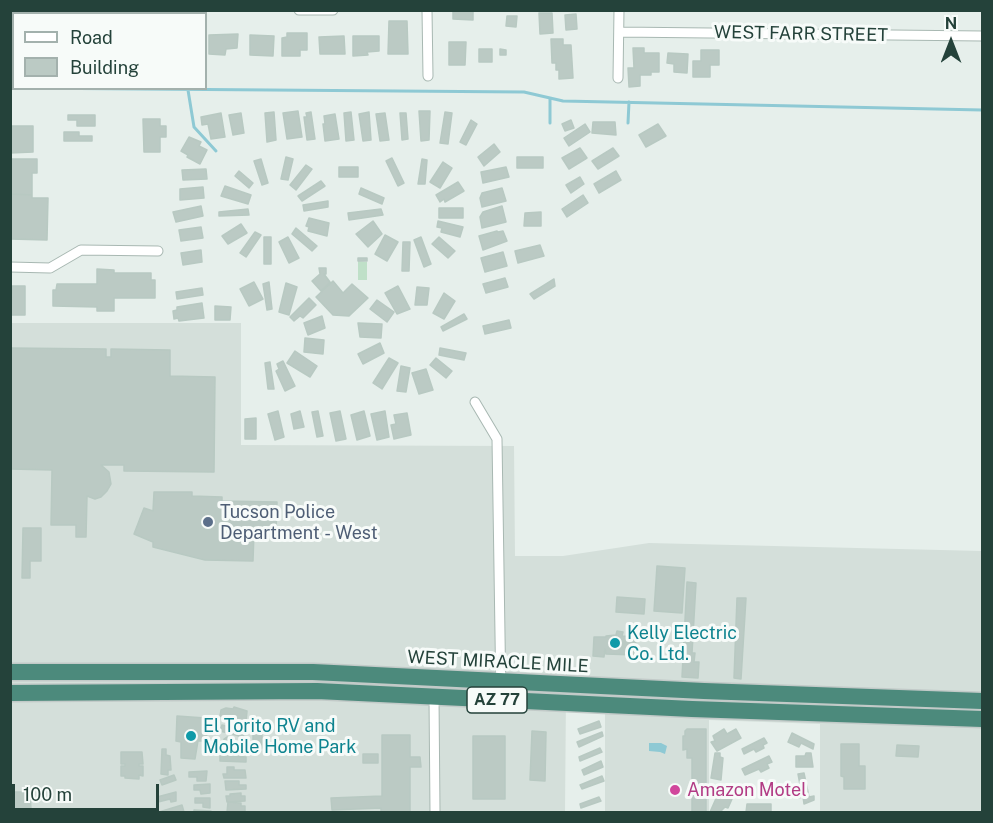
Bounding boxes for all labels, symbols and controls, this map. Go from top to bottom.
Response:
legend [12,12,207,90]
north arrow [921,12,981,72]
text: N [945,14,957,33]
street label: WEST FARR STREET [714,22,888,46]
text: Road [70,27,113,48]
text: Building [70,57,139,78]
place label: Tucson Police Department - West [220,501,378,544]
marker: Tucson Police Department - West [201,515,215,529]
place label: Kelly Electric Co. Ltd. [627,622,737,664]
marker: Kelly Electric Co. Ltd. [608,636,622,650]
street label: WEST MIRACLE MILE [407,646,589,678]
road number: AZ 77 [467,687,527,713]
place label: El Torito RV and Mobile Home Park [203,715,356,758]
marker: El Torito RV and Mobile Home Park [184,729,198,743]
scale bar [15,772,162,810]
place label: Amazon Motel [687,779,807,801]
marker: Amazon Motel [668,783,682,797]
text: 100 m [23,784,72,805]

